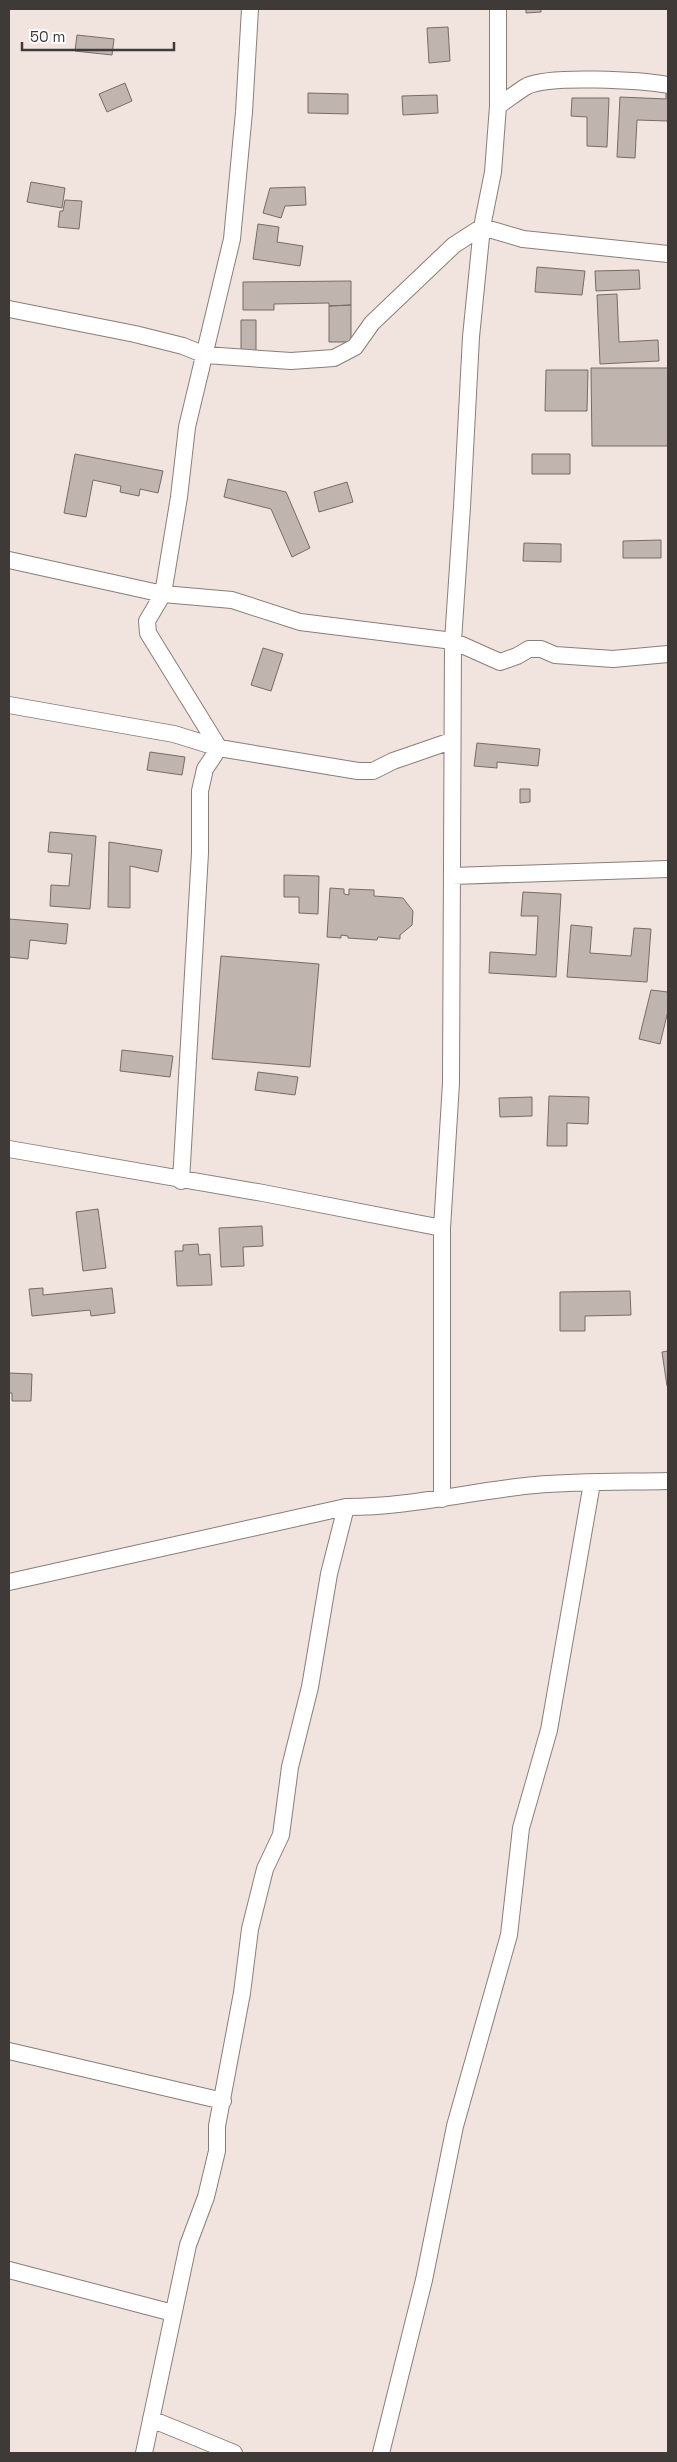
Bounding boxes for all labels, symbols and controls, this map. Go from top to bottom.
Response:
scale bar [22,20,175,52]
text: 50 m [30,27,65,46]

